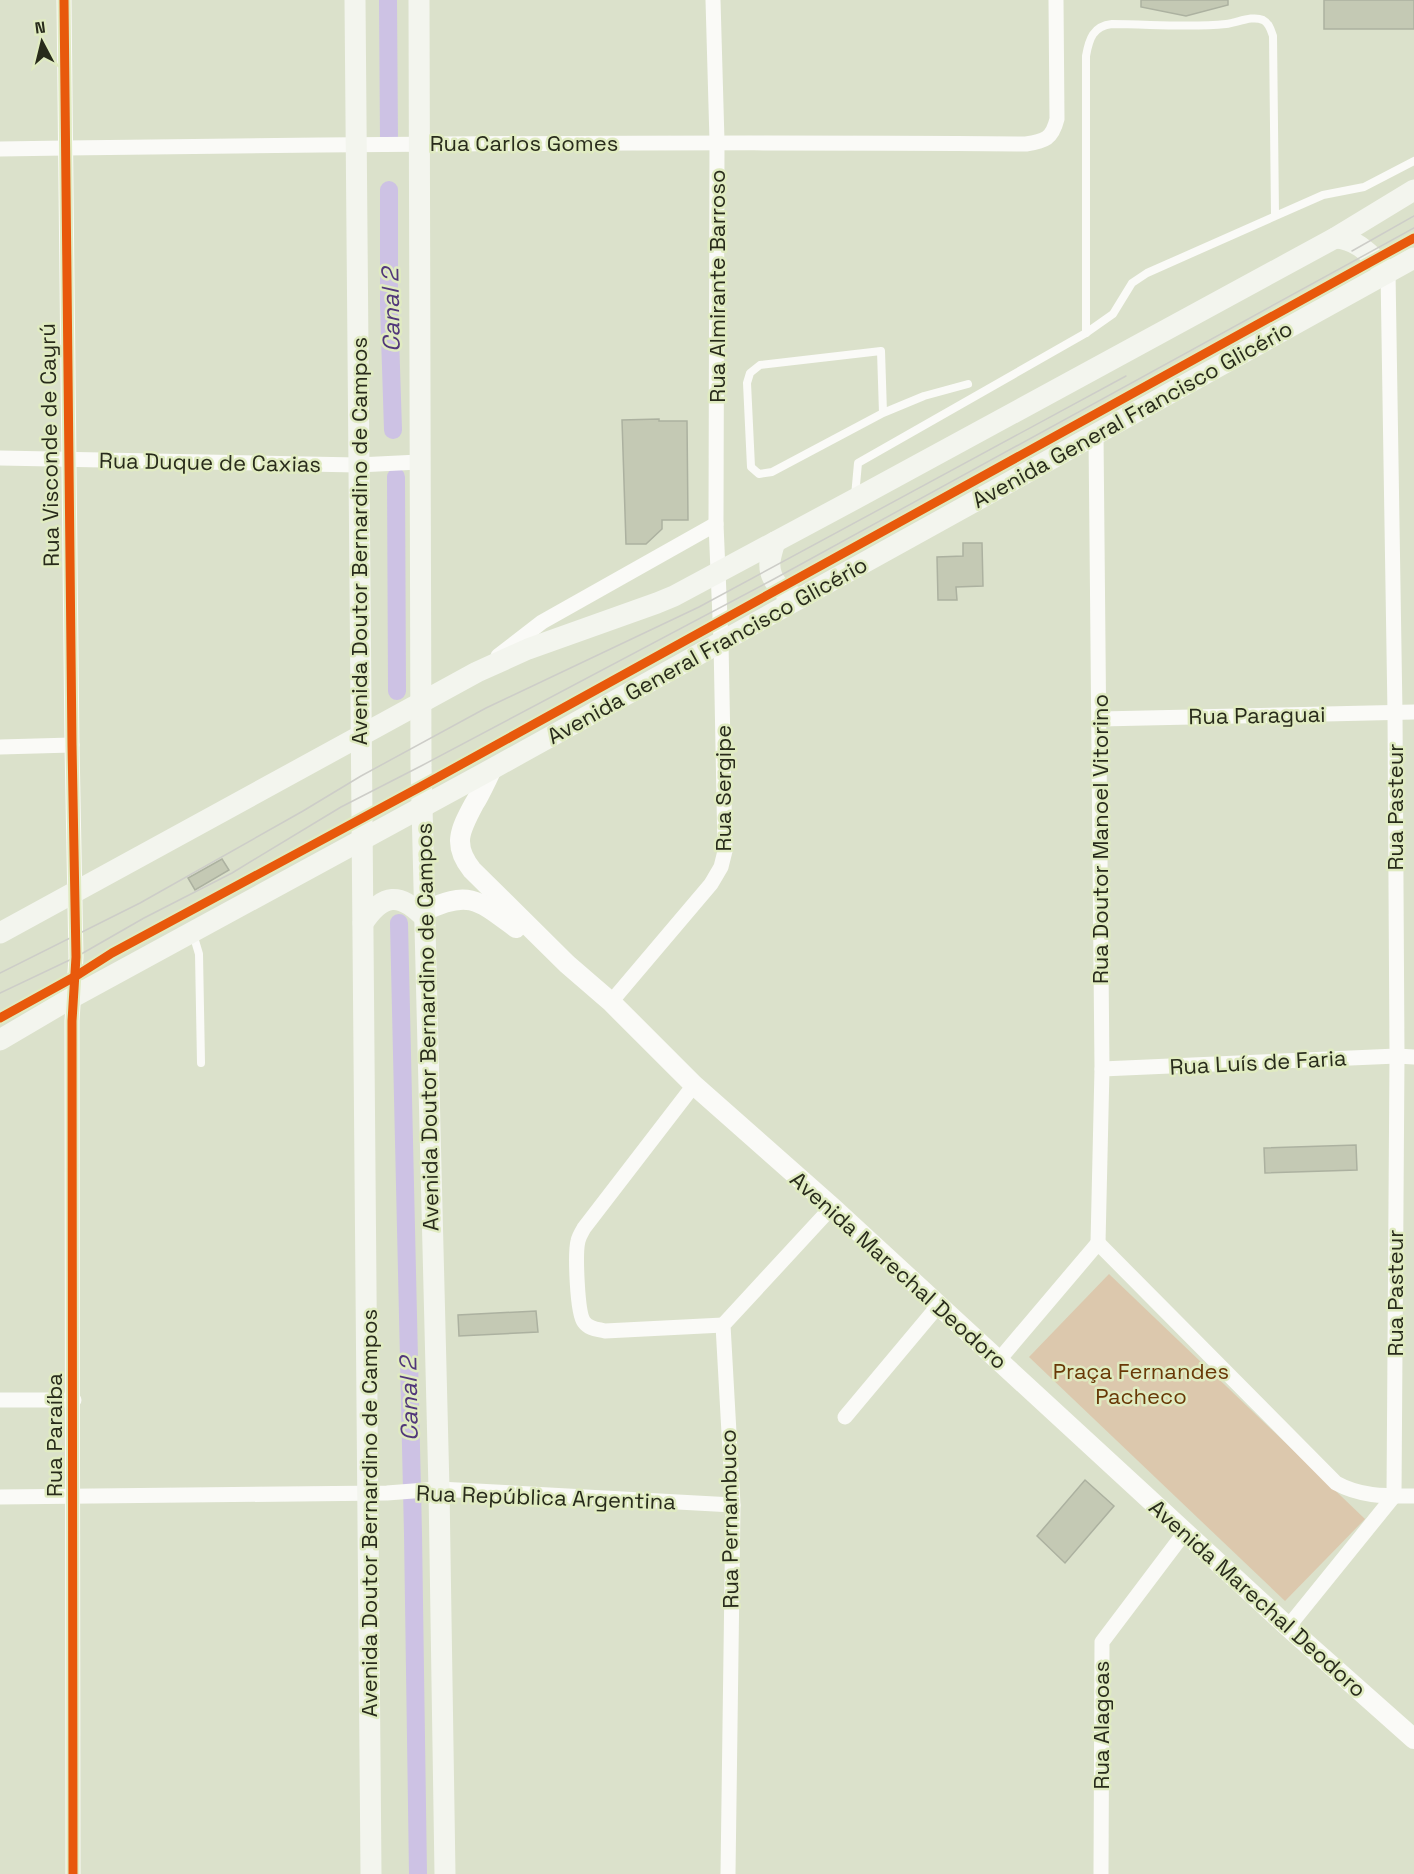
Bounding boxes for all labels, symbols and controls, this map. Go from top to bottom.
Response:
north arrow [12,12,72,72]
text: N [34,17,47,39]
street label: Rua Carlos Gomes [430,129,618,157]
street label: Rua Almirante Barroso [703,169,731,403]
water label: Canal 2 [374,265,407,352]
street label: Avenida General Francisco Glicério [967,314,1297,514]
street label: Rua Visconde de Cayrú [33,323,65,567]
street label: Avenida Doutor Bernardino de Campos [345,337,373,745]
street label: Rua Duque de Caxias [99,446,321,478]
street label: Avenida General Francisco Glicério [542,550,872,750]
street label: Rua Doutor Manoel Vitorino [1086,694,1114,984]
street label: Rua Paraguai [1188,700,1326,730]
street label: Rua Sergipe [709,725,737,851]
street label: Rua Pasteur [1381,743,1409,871]
street label: Avenida Doutor Bernardino de Campos [409,823,445,1231]
street label: Rua Luís de Faria [1169,1043,1348,1081]
street label: Avenida Marechal Deodoro [785,1165,1013,1375]
street label: Rua Pasteur [1381,1229,1409,1357]
street label: Avenida Doutor Bernardino de Campos [355,1309,383,1717]
water label: Canal 2 [392,1354,425,1441]
park label: Praça Fernandes Pacheco [1053,1357,1229,1410]
street label: Rua Paraíba [40,1373,68,1497]
street label: Rua Pernambuco [713,1429,745,1609]
street label: Rua República Argentina [416,1478,677,1516]
street label: Avenida Marechal Deodoro [1144,1493,1372,1703]
street label: Rua Alagoas [1087,1661,1115,1789]

